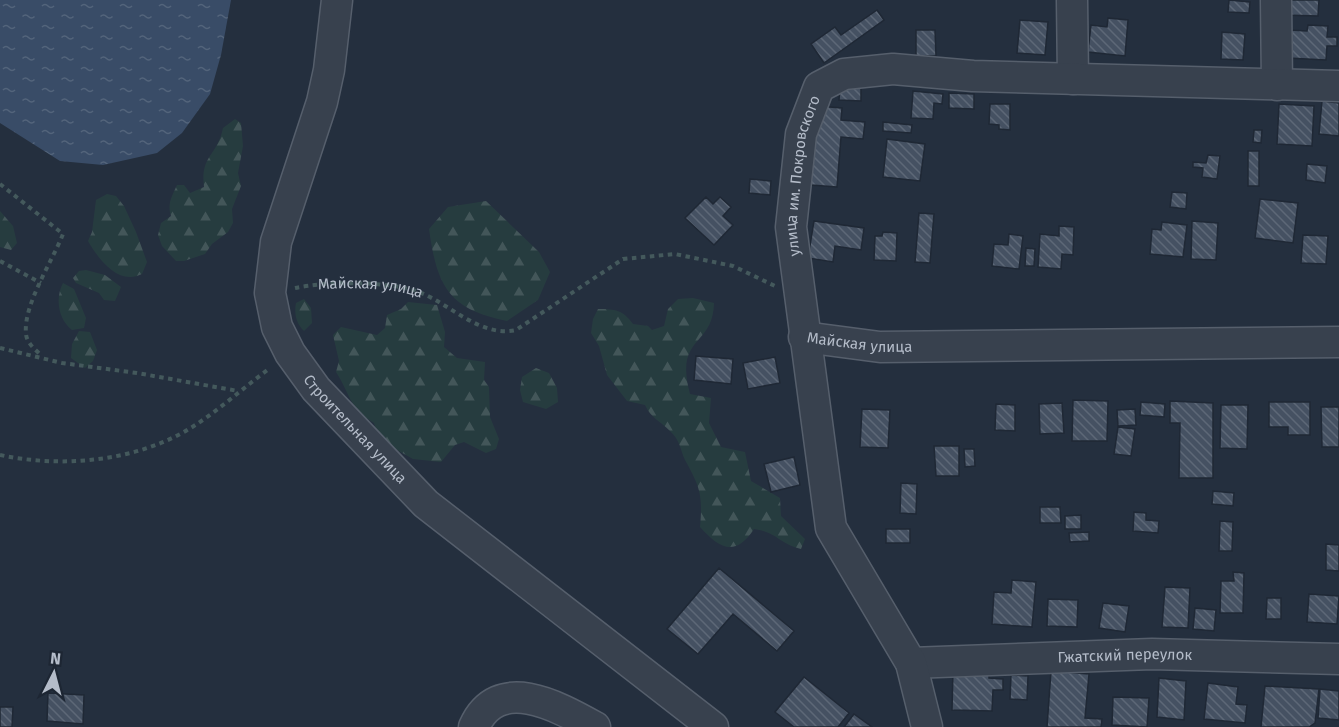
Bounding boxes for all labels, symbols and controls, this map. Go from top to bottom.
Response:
street label: улица им. Покровского [781,93,824,257]
street label: Майская улица [317,274,426,302]
street label: Майская улица [806,328,912,356]
street label: Строительная улица [300,371,411,487]
north arrow [24,643,84,703]
street label: Гжатский переулок [1057,645,1193,667]
text: N [49,649,62,669]

